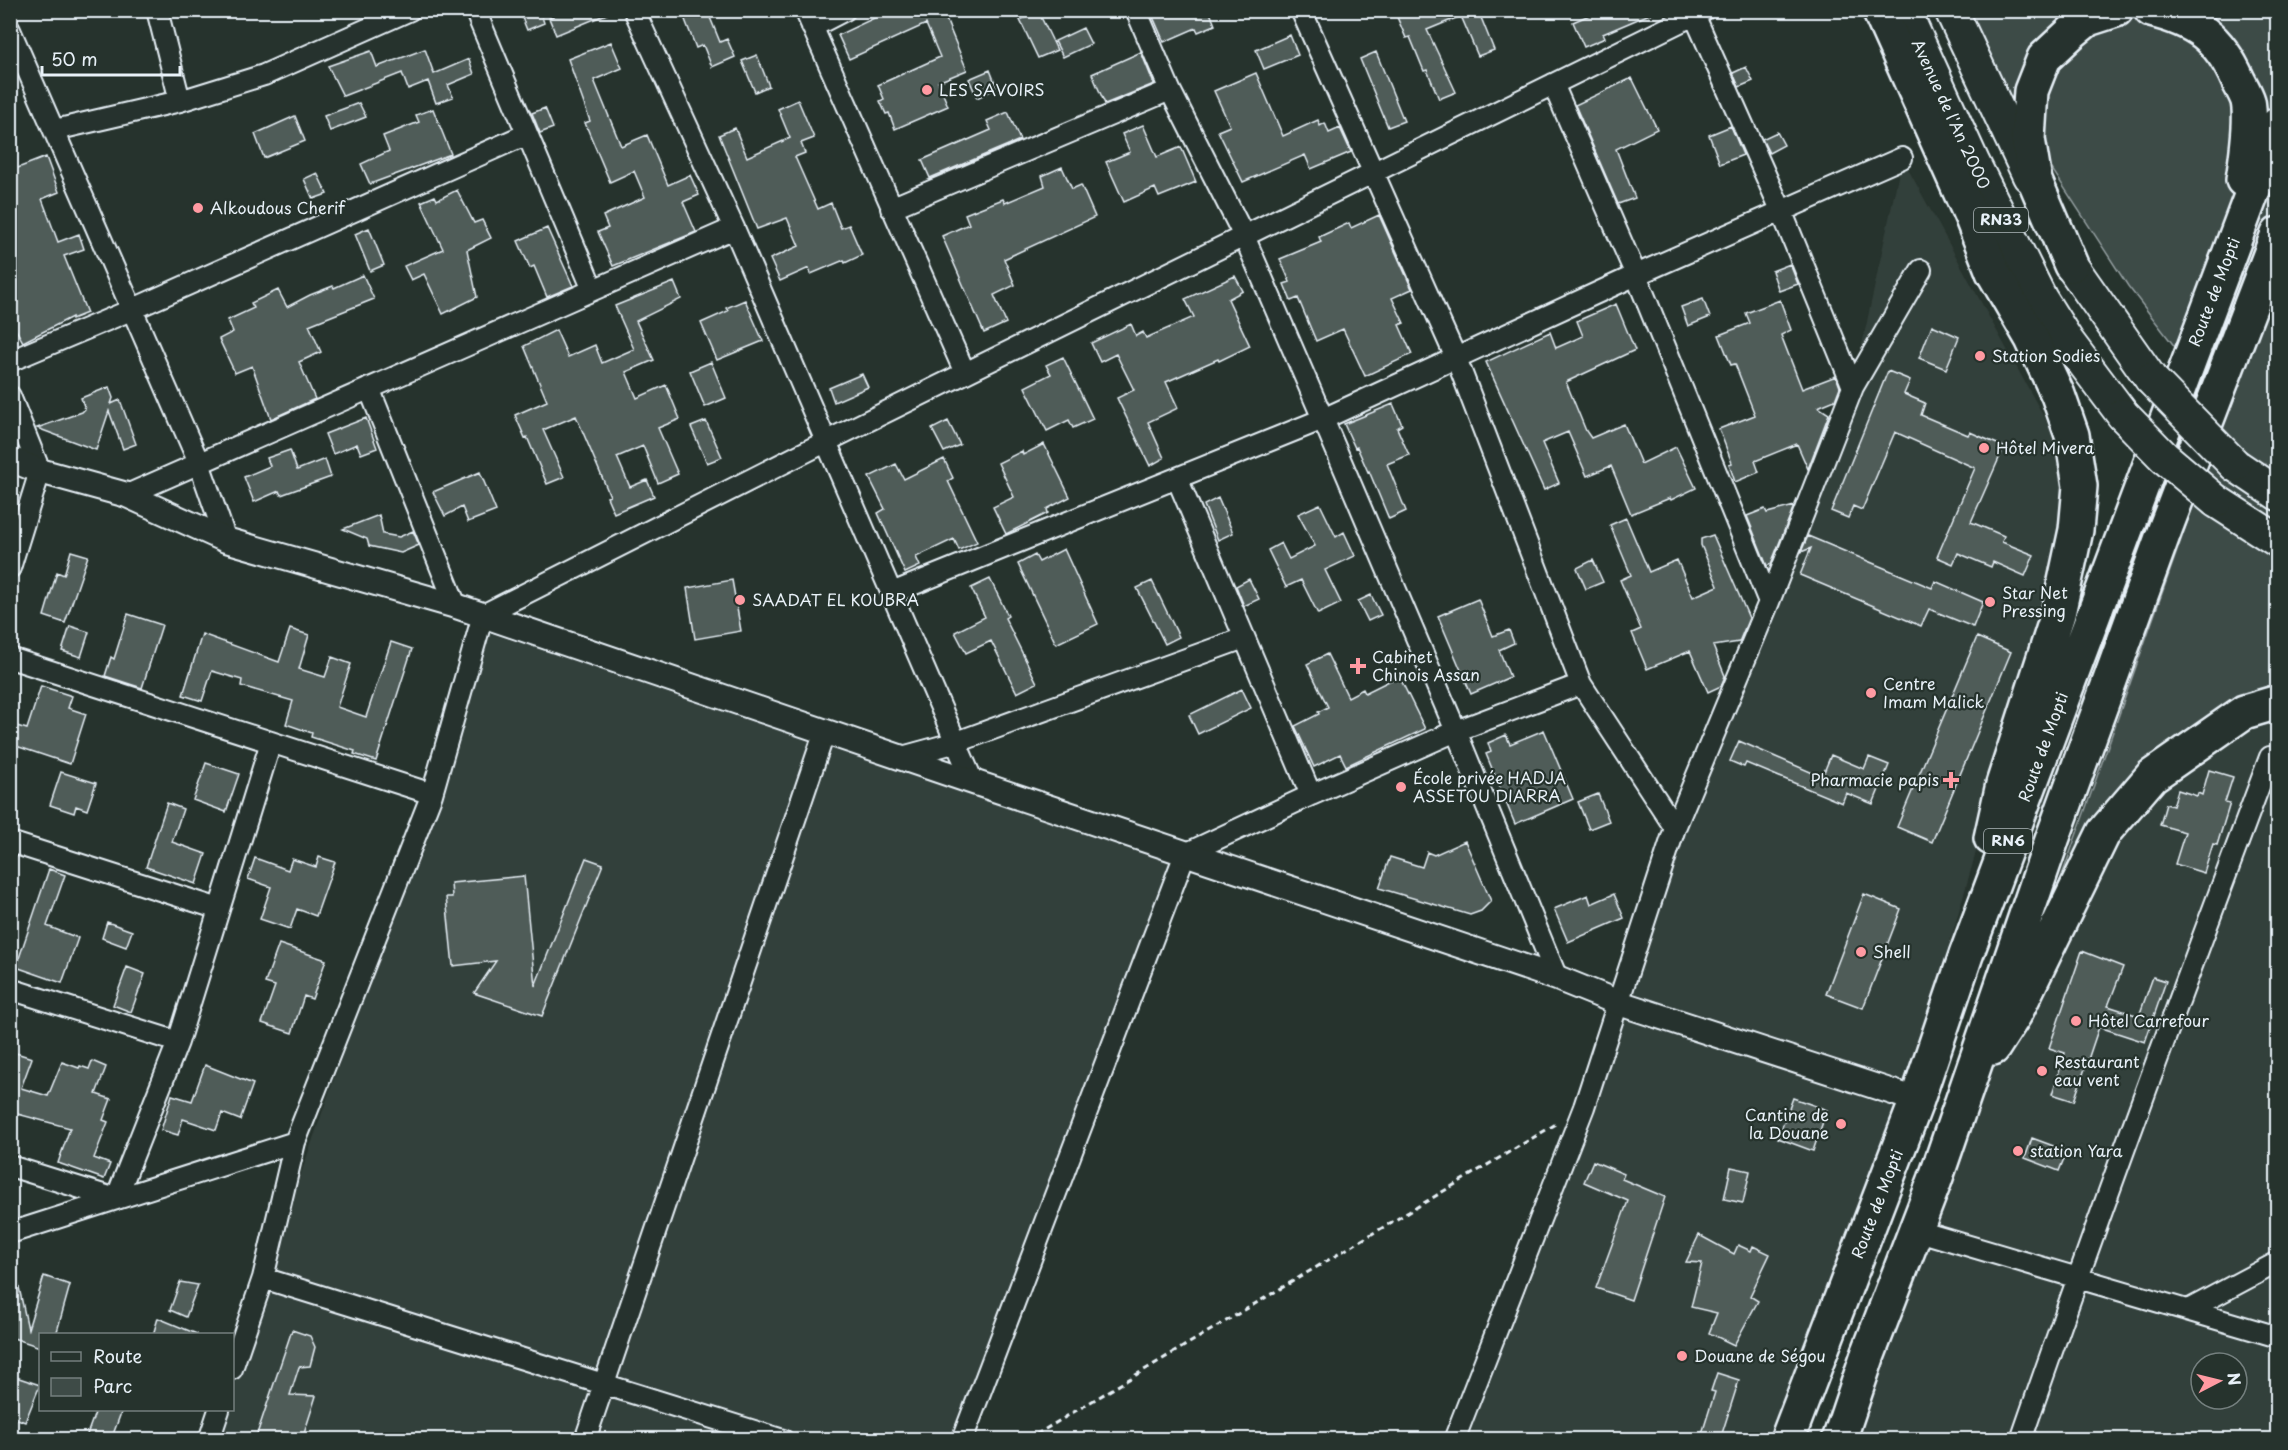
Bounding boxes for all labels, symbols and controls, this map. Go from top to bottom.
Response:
street label: Avenue de l'An 2000 [1907,35,1997,192]
scale bar [42,39,180,77]
text: 50 m [51,45,98,72]
place label: LES SAVOIRS [939,77,1044,101]
marker: LES SAVOIRS [920,83,934,97]
place label: Alkoudous Cherif [210,195,346,219]
marker: Alkoudous Cherif [191,201,205,215]
road number: RN33 [1974,208,2028,232]
street label: Route de Mopti [2181,233,2245,350]
place label: Station Sodies [1992,343,2100,367]
marker: Station Sodies [1973,349,1987,363]
place label: Hôtel Mivera [1996,435,2095,459]
marker: Hôtel Mivera [1977,441,1991,455]
place label: Star Net Pressing [2002,580,2068,622]
place label: SAADAT EL KOUBRA [752,587,919,611]
marker: SAADAT EL KOUBRA [733,593,747,607]
marker: Star Net Pressing [1983,595,1997,609]
place label: Cabinet Chinois Assan [1372,644,1480,686]
marker: Cabinet Chinois Assan [1349,657,1367,675]
place label: Centre Imam Malick [1883,671,1984,713]
marker: Centre Imam Malick [1864,686,1878,700]
street label: Route de Mopti [2011,688,2073,805]
place label: École privée HADJA ASSETOU DIARRA [1413,765,1566,807]
place label: Pharmacie papis [1810,767,1939,791]
marker: Pharmacie papis [1944,773,1958,787]
marker: École privée HADJA ASSETOU DIARRA [1394,780,1408,794]
road number: RN6 [1984,829,2032,853]
place label: Shell [1873,939,1911,963]
marker: Shell [1854,945,1868,959]
place label: Hôtel Carrefour [2088,1008,2209,1032]
marker: Hôtel Carrefour [2069,1014,2083,1028]
place label: Restaurant eau vent [2054,1049,2140,1091]
marker: Restaurant eau vent [2035,1064,2049,1078]
place label: Cantine de la Douane [1745,1102,1829,1144]
marker: Cantine de la Douane [1834,1117,1848,1131]
place label: station Yara [2030,1138,2123,1162]
marker: station Yara [2011,1144,2025,1158]
street label: Route de Mopti [1844,1145,1908,1262]
legend [39,1333,234,1411]
text: Route [93,1342,143,1369]
place label: Douane de Ségou [1694,1343,1826,1367]
marker: Douane de Ségou [1675,1349,1689,1363]
north arrow [2189,1351,2249,1411]
text: N [2222,1371,2248,1387]
text: Parc [93,1372,132,1399]

